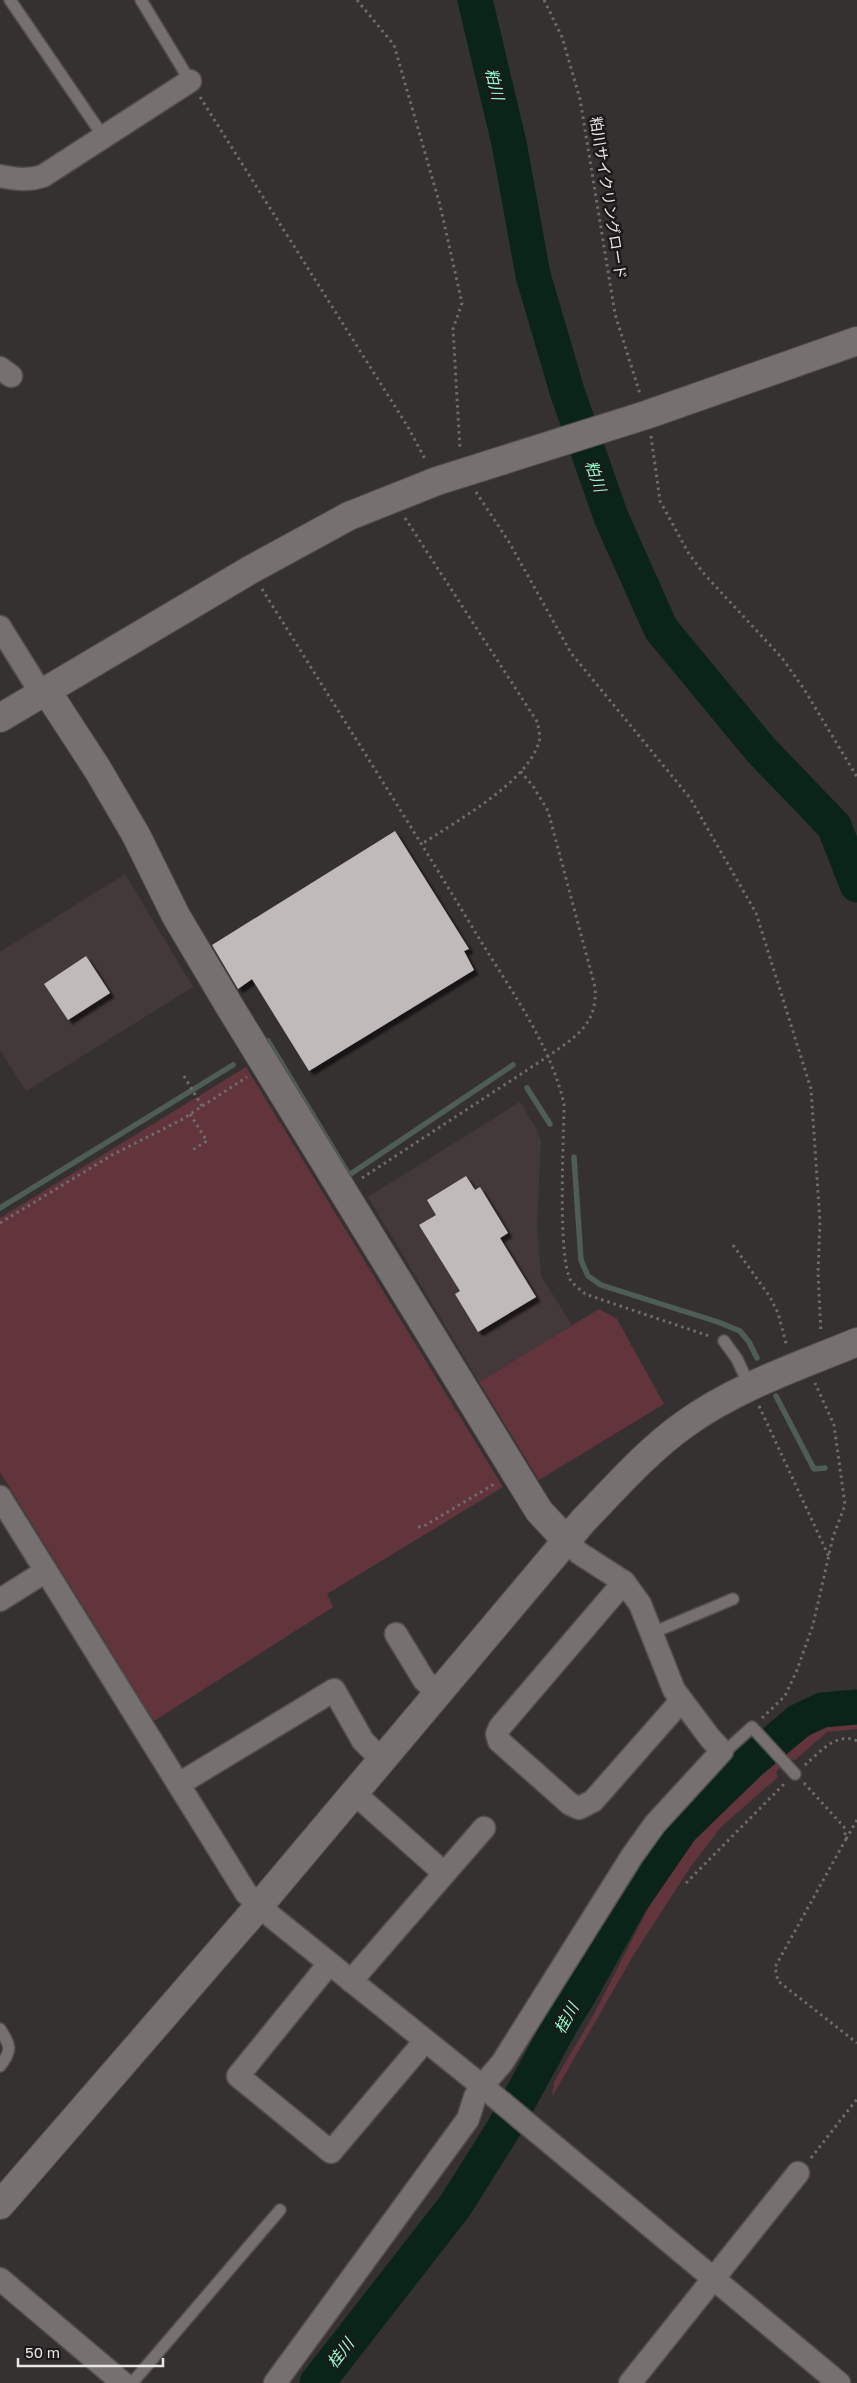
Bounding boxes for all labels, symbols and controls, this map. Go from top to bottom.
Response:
water label: 粕川 [482,66,509,104]
street label: 粕川サイクリングロード [587,115,631,281]
water label: 粕川 [581,458,611,496]
water label: 桂川 [549,1997,583,2037]
water label: 桂川 [322,2333,359,2372]
scale bar [18,2336,162,2368]
text: 50 m [25,2343,60,2361]

